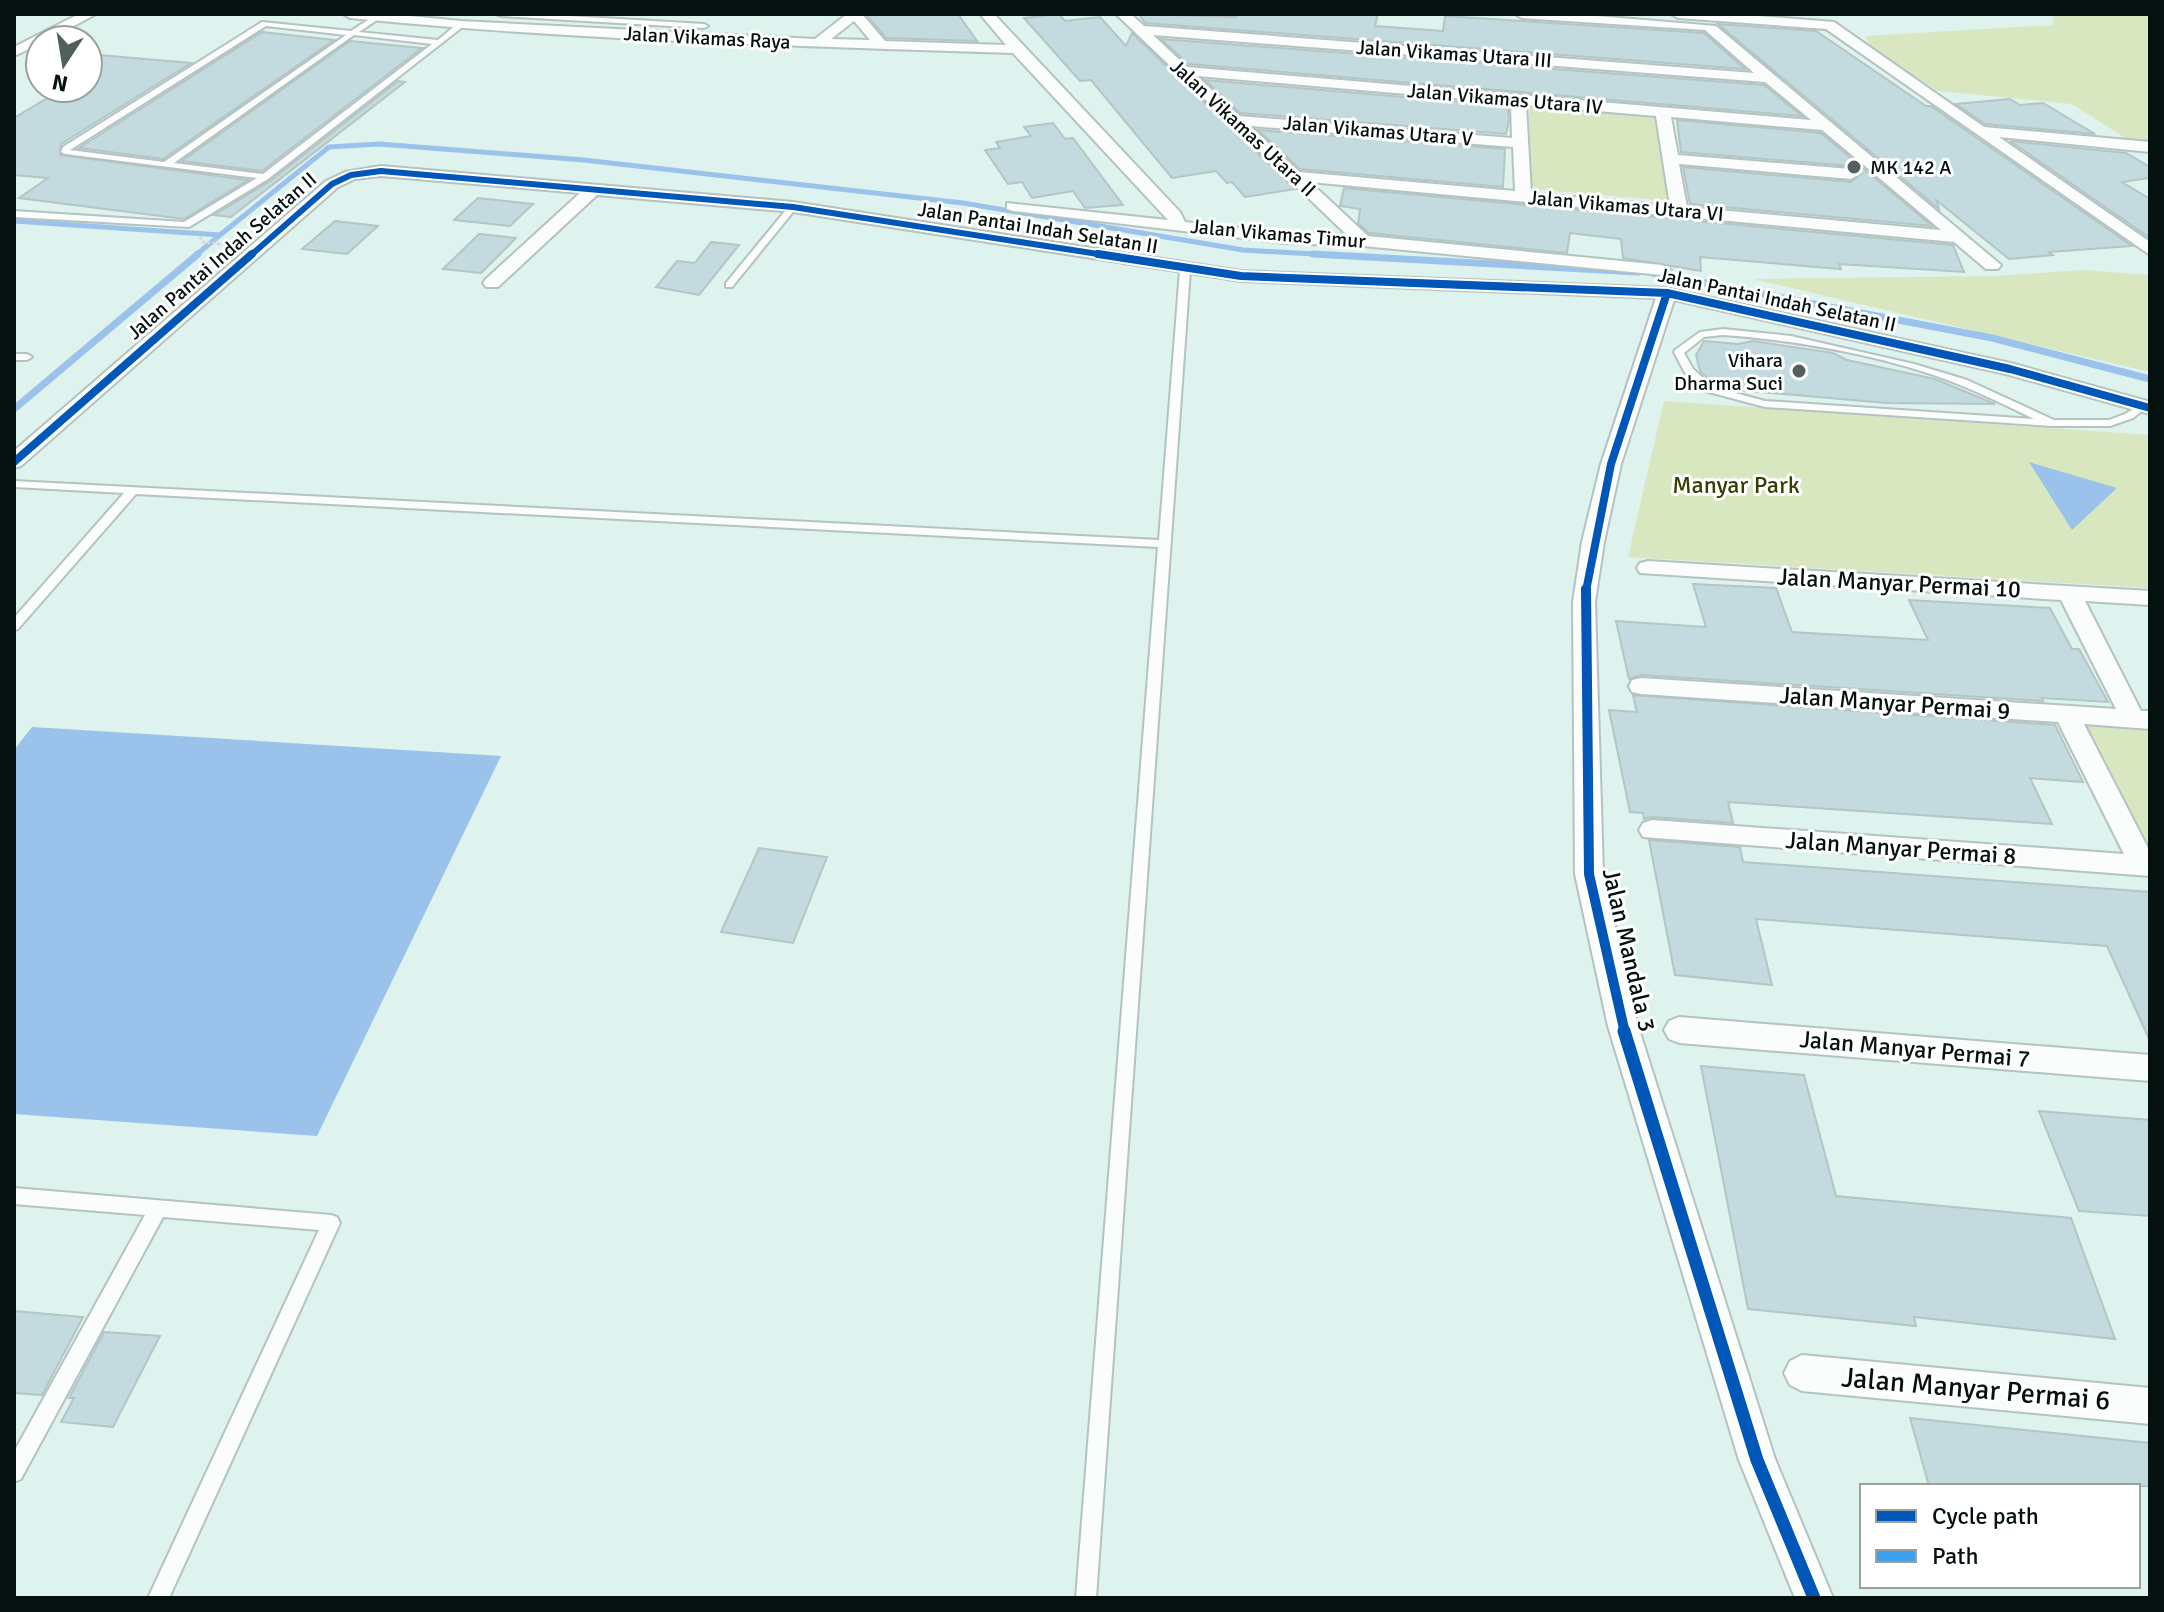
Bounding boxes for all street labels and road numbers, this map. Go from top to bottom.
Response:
street label: Jalan Vikamas Raya [623,21,791,55]
street label: Jalan Vikamas Utara III [1355,35,1553,73]
street label: Jalan Vikamas Utara II [1165,54,1321,202]
street label: Jalan Vikamas Utara IV [1406,78,1604,120]
street label: Jalan Vikamas Utara V [1282,110,1474,152]
street label: Jalan Pantai Indah Selatan II [122,167,322,345]
street label: Jalan Vikamas Utara VI [1527,185,1725,227]
street label: Jalan Pantai Indah Selatan II [916,197,1160,259]
street label: Jalan Vikamas Timur [1189,214,1367,254]
street label: Jalan Pantai Indah Selatan II [1656,263,1898,337]
street label: Jalan Manyar Permai 10 [1776,562,2022,604]
street label: Jalan Manyar Permai 9 [1779,680,2011,726]
street label: Jalan Manyar Permai 8 [1785,825,2017,871]
street label: Jalan Mandala 3 [1596,865,1662,1035]
street label: Jalan Manyar Permai 7 [1798,1024,2032,1074]
street label: Jalan Manyar Permai 6 [1840,1360,2112,1418]

